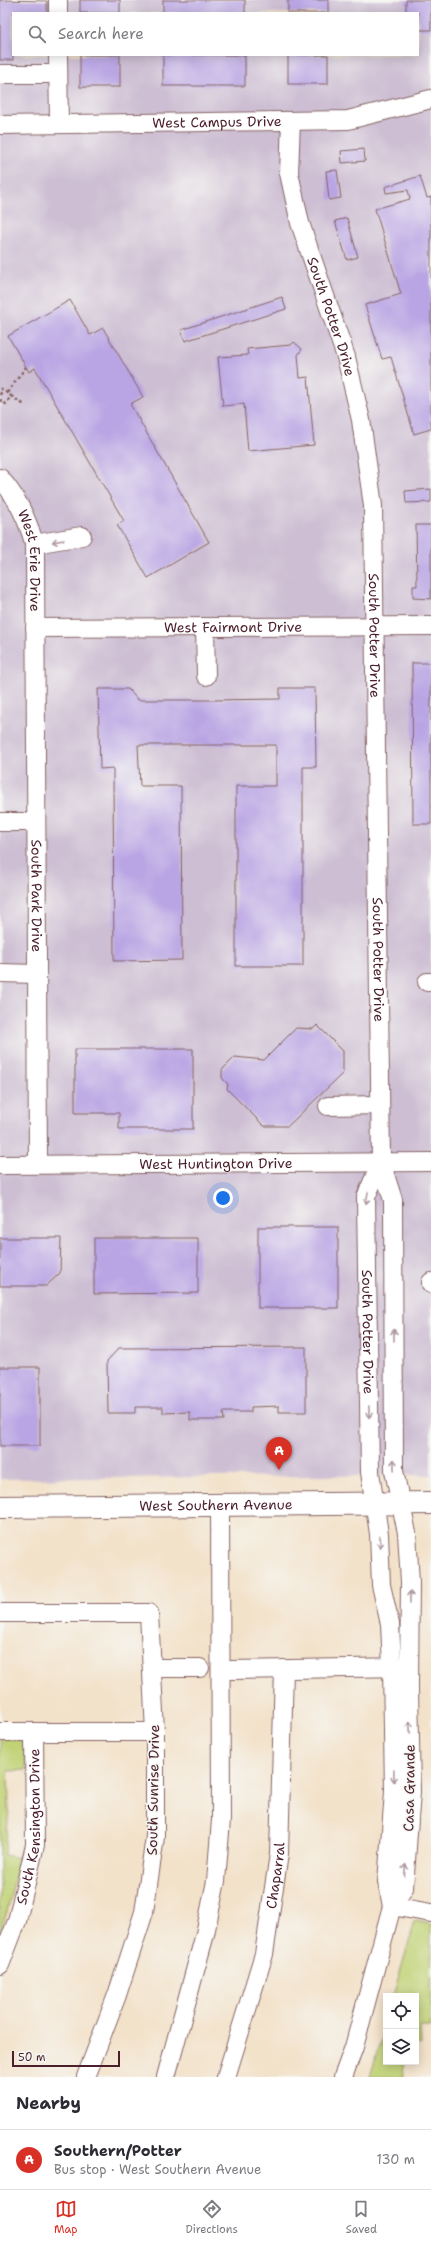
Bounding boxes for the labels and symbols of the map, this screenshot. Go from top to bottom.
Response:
street label: West Campus Drive [152,112,282,132]
street label: South Potter Drive [303,255,359,378]
street label: West Erie Drive [14,507,44,612]
one-way arrow [52,537,65,545]
street label: South Potter Drive [365,573,384,698]
street label: West Fairmont Drive [164,618,302,636]
street label: South Park Drive [27,839,46,952]
street label: South Potter Drive [369,897,388,1022]
street label: West Huntington Drive [139,1154,293,1173]
your location [213,1188,233,1208]
one-way arrow [363,1191,371,1204]
street label: South Potter Drive [358,1269,378,1394]
one-way arrow [390,1329,398,1342]
one-way arrow [365,1405,373,1418]
pin: A [266,1437,292,1470]
one-way arrow [390,1459,398,1472]
street label: West Southern Avenue [139,1495,293,1515]
one-way arrow [376,1535,383,1548]
one-way arrow [406,1591,414,1604]
one-way arrow [406,1721,414,1734]
street label: South Sunrise Drive [143,1724,163,1856]
street label: Casa Grande [399,1744,419,1832]
street label: South Kensington Drive [12,1748,44,1906]
one-way arrow [390,1769,398,1782]
street label: Chaparral [262,1841,288,1910]
one-way arrow [402,1864,409,1877]
scale bar [12,2049,120,2068]

